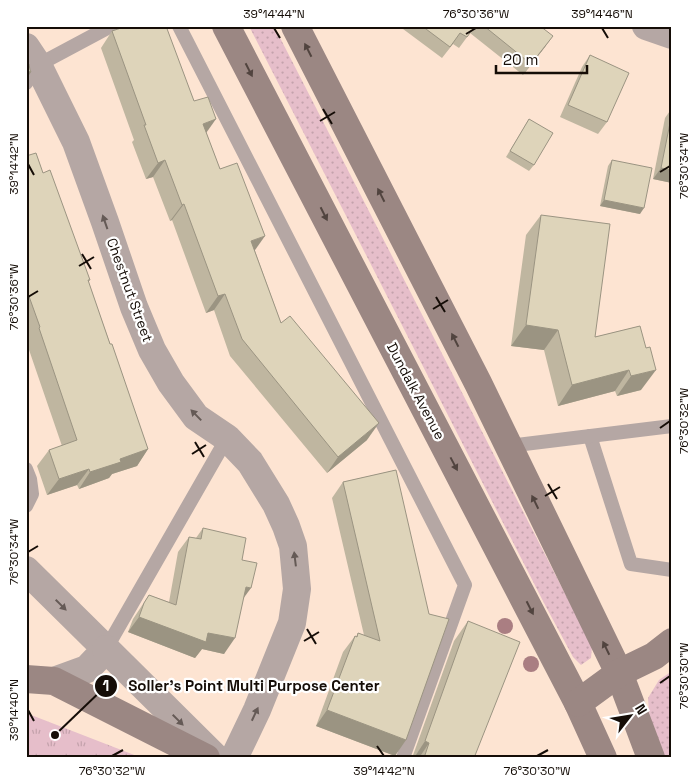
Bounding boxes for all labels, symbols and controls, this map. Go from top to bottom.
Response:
text: 39°14'44"N [243,6,305,22]
text: 76°30'36"W [443,6,510,22]
text: 39°14'46"N [571,6,633,22]
scale bar [496,42,587,74]
one-way arrow [304,43,312,58]
text: 20 m [503,50,538,69]
one-way arrow [245,62,253,77]
text: 76°30'34"W [676,132,692,199]
text: 39°14'42"N [6,133,22,195]
one-way arrow [377,188,385,202]
one-way arrow [320,207,328,221]
one-way arrow [101,215,109,230]
street label: Chestnut Street [103,236,157,344]
text: 76°30'36"W [6,263,22,330]
one-way arrow [451,333,459,347]
street label: Dundalk Avenue [383,339,449,443]
text: 76°30'32"W [676,387,692,454]
one-way arrow [190,409,202,421]
one-way arrow [450,457,458,472]
one-way arrow [531,495,539,509]
text: 76°30'34"W [6,518,22,585]
one-way arrow [291,551,299,567]
one-way arrow [55,598,67,610]
one-way arrow [526,601,534,616]
one-way arrow [602,641,610,655]
text: 76°30'30"W [676,642,692,710]
callout: Soller's Point Multi Purpose Center [94,671,390,701]
text: 1 [103,676,109,695]
text: Soller's Point Multi Purpose Center [128,676,380,695]
text: 39°14'40"N [6,679,22,741]
north arrow [606,692,656,742]
text: N [631,701,651,718]
one-way arrow [251,707,259,721]
one-way arrow [172,714,184,726]
text: 76°30'32"W [79,763,146,779]
text: 39°14'42"N [353,763,415,779]
text: 76°30'30"W [503,763,571,779]

